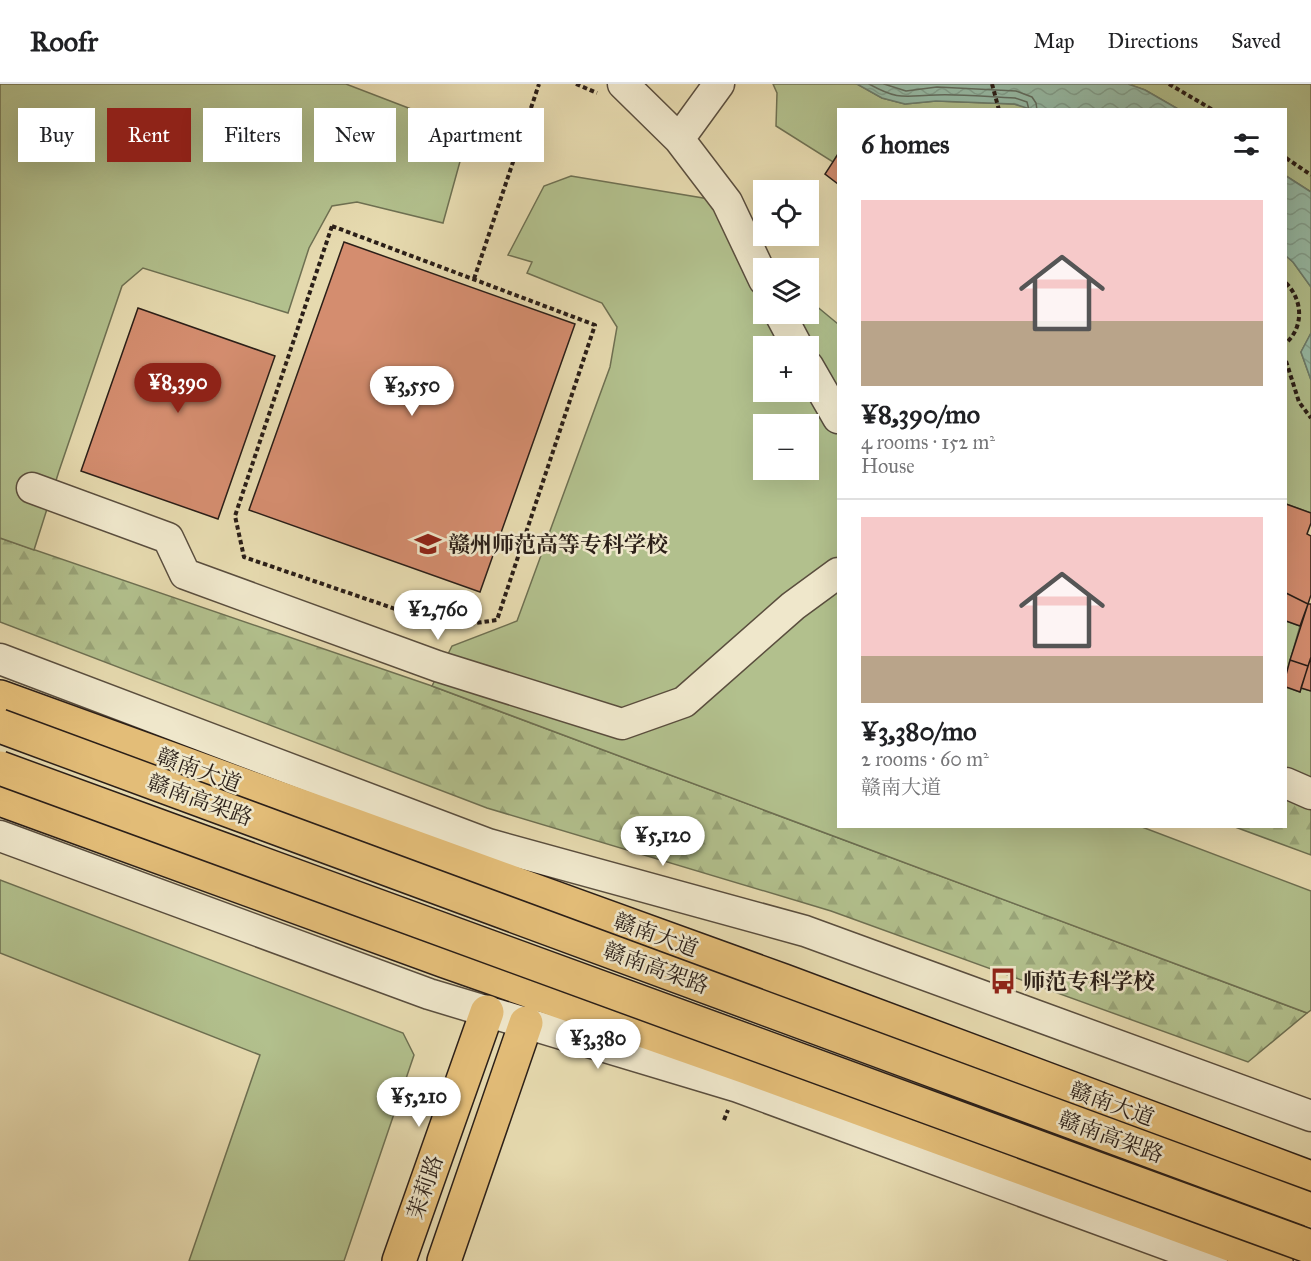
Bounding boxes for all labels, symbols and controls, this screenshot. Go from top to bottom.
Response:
text: Roofr [30,24,98,59]
text: Map [1034,28,1075,54]
text: Directions [1108,28,1198,54]
text: Saved [1231,28,1281,54]
chip: Buy [18,108,95,162]
chip: Rent [107,108,191,162]
chip: Filters [203,108,302,162]
chip: New [314,108,396,162]
chip: Apartment [408,108,544,162]
text: 6 homes [861,128,950,160]
icon: filters [1230,128,1263,161]
map controls [753,180,819,480]
button: locate [753,180,819,246]
icon: home [1008,239,1116,347]
button: layers [753,258,819,324]
button: + [753,336,819,402]
pin: ¥8,390 [129,363,227,414]
pin: ¥3,550 [363,366,461,417]
text: ¥8,390 [148,370,208,394]
text: ¥3,550 [384,373,440,397]
text: ¥8,390/mo [861,398,980,430]
button: − [753,414,819,480]
text: 4 rooms · 152 m² [861,430,995,454]
text: House [861,454,915,478]
school or university icon: 赣州师范高等专科学校 [413,529,443,559]
place label: 赣州师范高等专科学校 [448,531,668,558]
icon: home [1008,556,1116,664]
pin: ¥2,760 [389,590,487,641]
text: ¥2,760 [408,597,468,621]
text: ¥3,380/mo [861,715,977,747]
street label: 赣南大道 [153,742,245,798]
text: 2 rooms · 60 m² [861,747,989,771]
street label: 赣南高架路 [144,769,256,831]
text: 赣南大道 [861,775,941,799]
pin: ¥5,120 [614,816,712,867]
text: ¥5,120 [635,823,691,847]
street label: 赣南大道 [610,907,702,963]
street label: 赣南高架路 [600,937,712,999]
bus stop icon: 师范专科学校 [988,966,1018,996]
place label: 师范专科学校 [1023,968,1155,995]
pin: ¥3,380 [549,1019,647,1070]
text: ¥3,380 [570,1026,626,1050]
street label: 赣南大道 [1066,1076,1158,1132]
pin: ¥5,210 [370,1077,468,1128]
text: ¥5,210 [391,1084,447,1108]
street label: 赣南高架路 [1055,1106,1167,1168]
street label: 茉莉路 [401,1151,449,1223]

